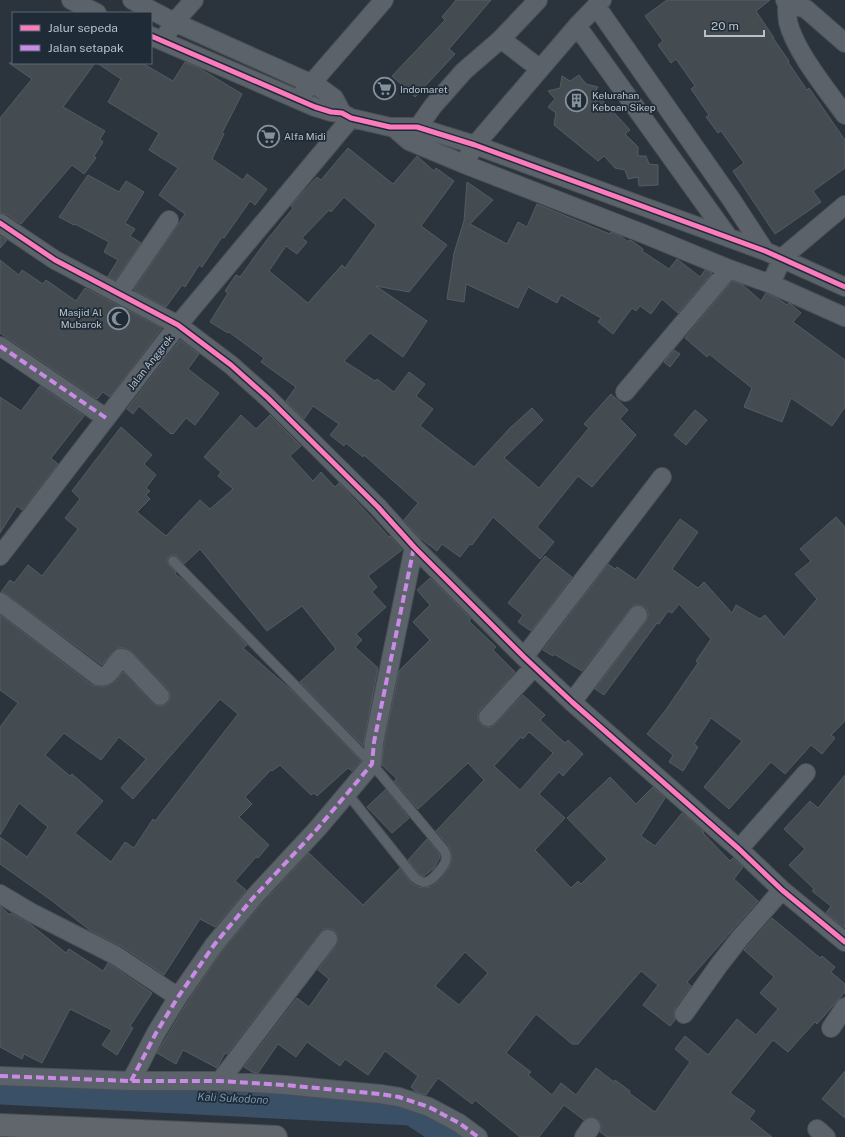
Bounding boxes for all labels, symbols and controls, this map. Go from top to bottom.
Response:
legend [12,12,152,64]
scale bar [705,12,764,38]
text: 20 m [711,19,739,33]
text: Jalur sepeda [48,21,118,35]
text: Jalan setapak [48,41,124,55]
supermarket icon: Indomaret [371,76,397,102]
place label: Indomaret [400,83,448,95]
building icon: Kelurahan Keboan Sikep [563,88,589,114]
place label: Kelurahan Keboan Sikep [592,89,656,113]
supermarket icon: Alfa Midi [256,123,282,149]
place label: Alfa Midi [284,130,326,142]
mosque icon: Masjid Al Mubarok [105,305,131,331]
place label: Masjid Al Mubarok [59,306,102,330]
street label: Jalan Anggrek [125,332,175,392]
water label: Kali Sukodono [197,1090,269,1106]

